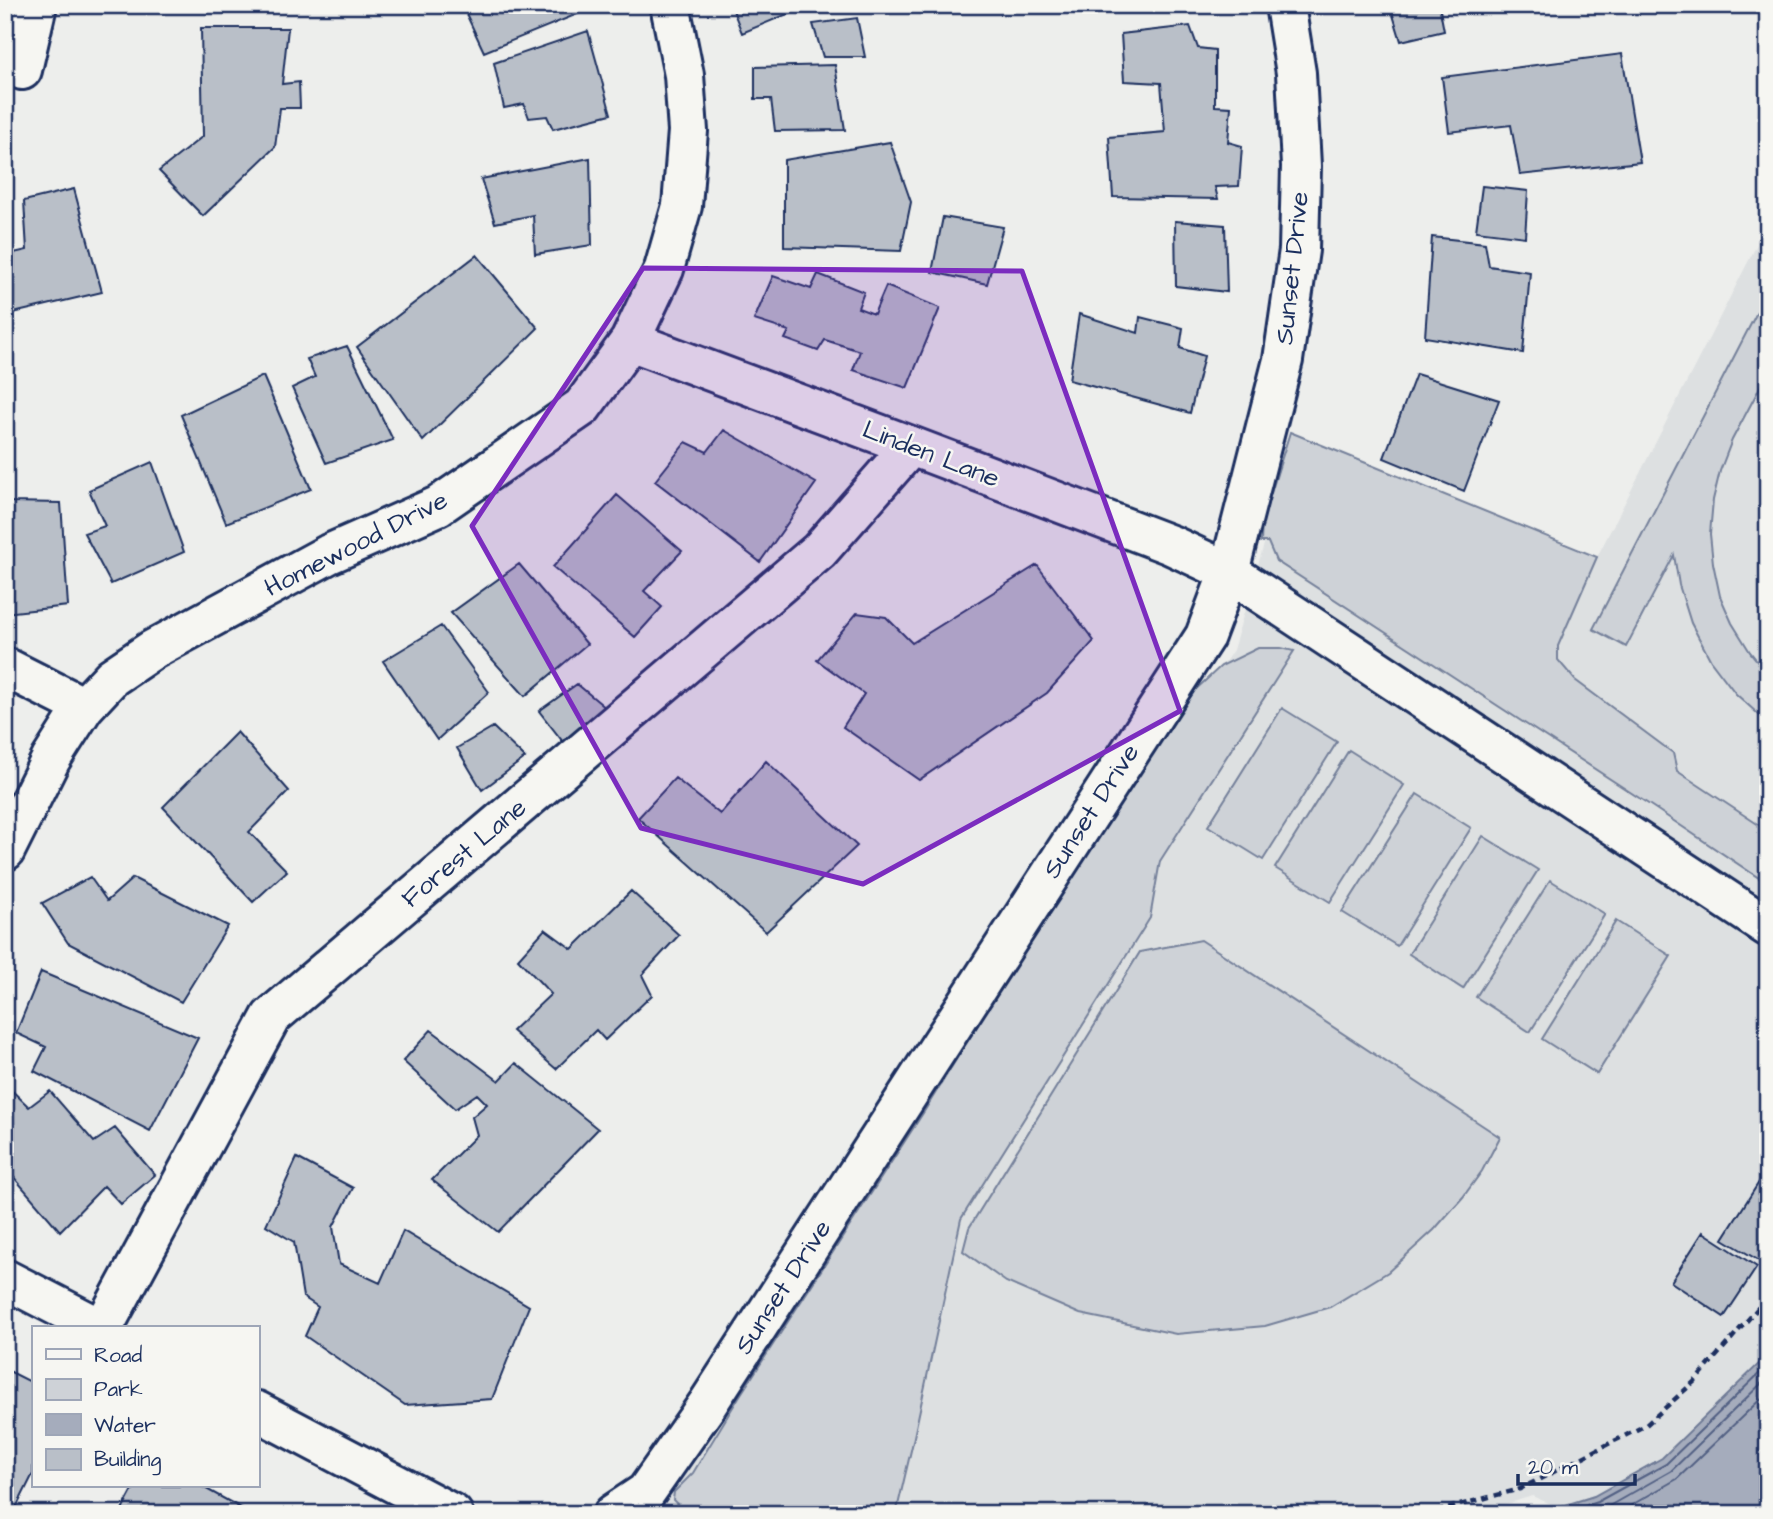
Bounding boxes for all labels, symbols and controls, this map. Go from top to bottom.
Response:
street label: Sunset Drive [1266,190,1318,346]
street label: Linden Lane [857,411,1005,497]
street label: Homewood Drive [258,482,454,606]
street label: Sunset Drive [1034,737,1148,885]
street label: Forest Lane [394,790,534,916]
street label: Sunset Drive [726,1213,840,1361]
legend [32,1326,259,1488]
text: Road [94,1341,142,1370]
text: Park [94,1375,143,1404]
text: Water [94,1411,156,1440]
scale bar [1518,1442,1635,1486]
text: Building [94,1445,162,1476]
text: 20 m [1528,1453,1579,1482]

